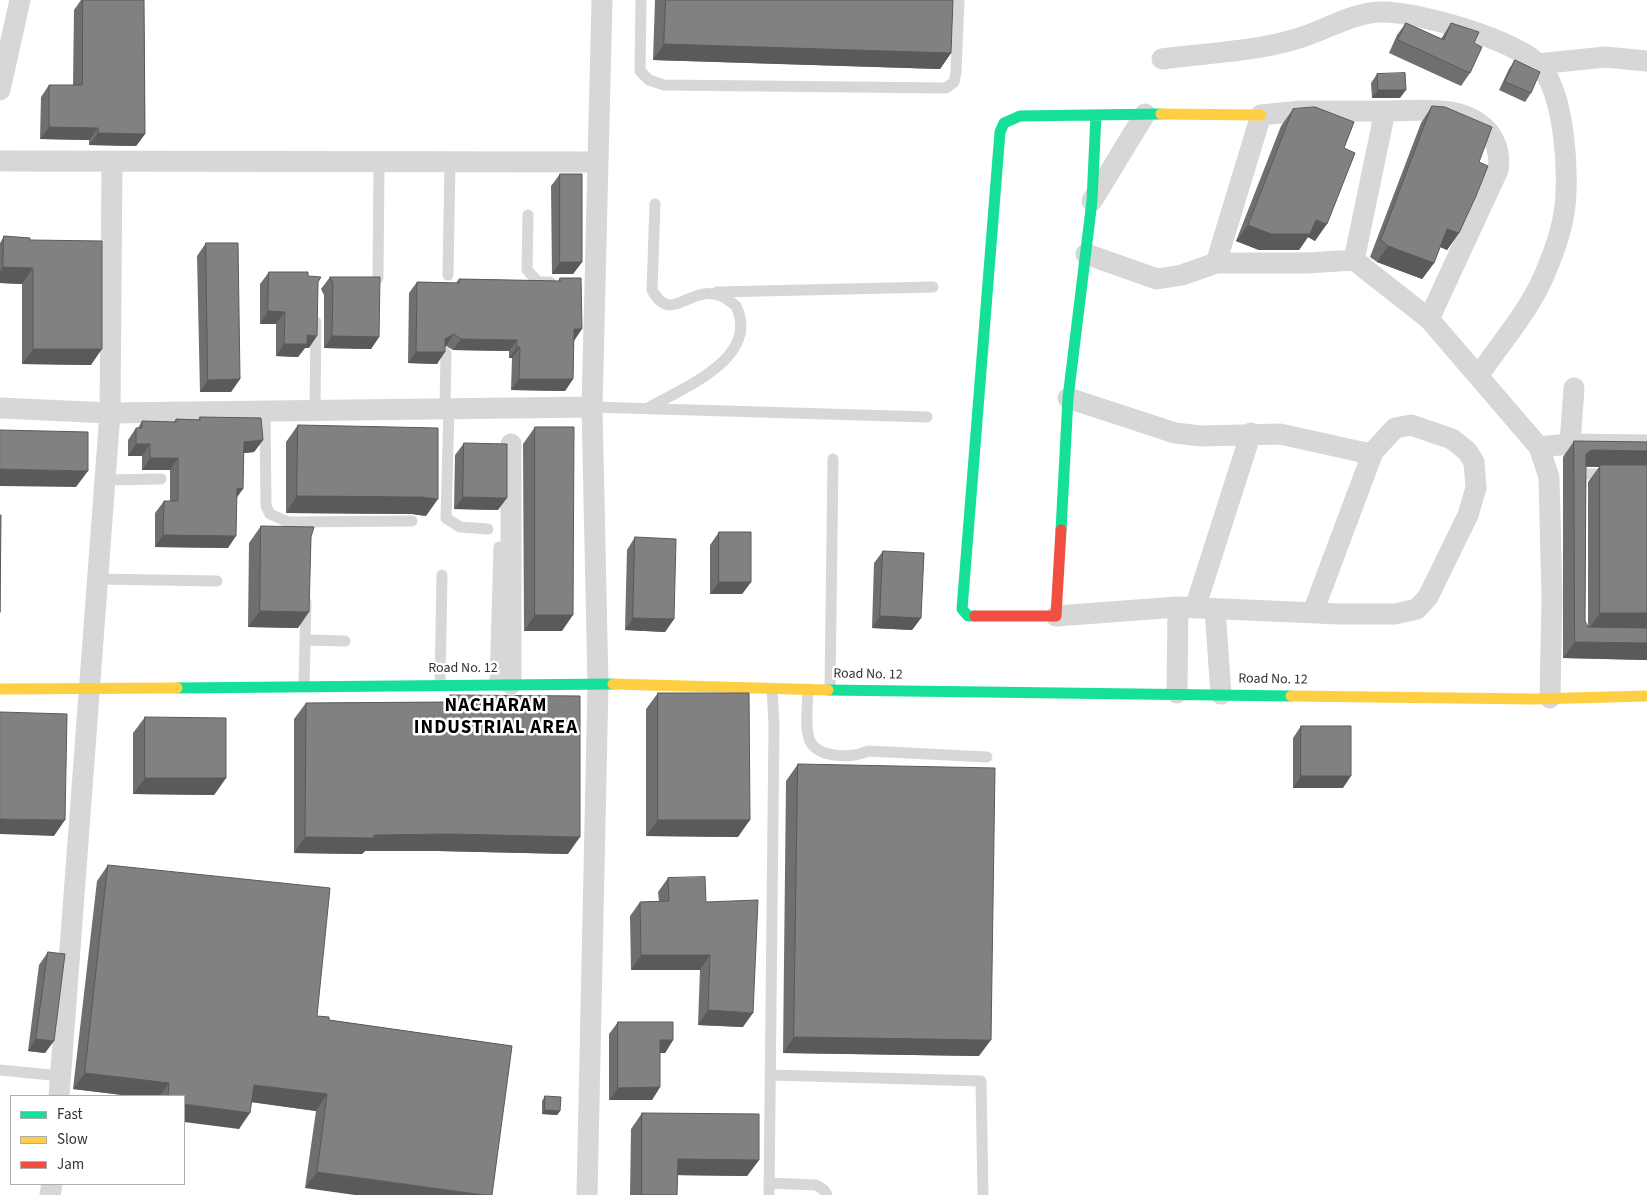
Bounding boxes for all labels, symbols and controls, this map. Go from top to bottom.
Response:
street label: Road No. 12 [428,661,498,677]
street label: Road No. 12 [833,666,903,684]
street label: Road No. 12 [1238,671,1308,689]
district label: NACHARAM INDUSTRIAL AREA [412,696,580,740]
legend [10,1095,185,1185]
text: Fast [57,1104,83,1125]
text: Slow [57,1129,88,1150]
text: Jam [57,1154,84,1175]

